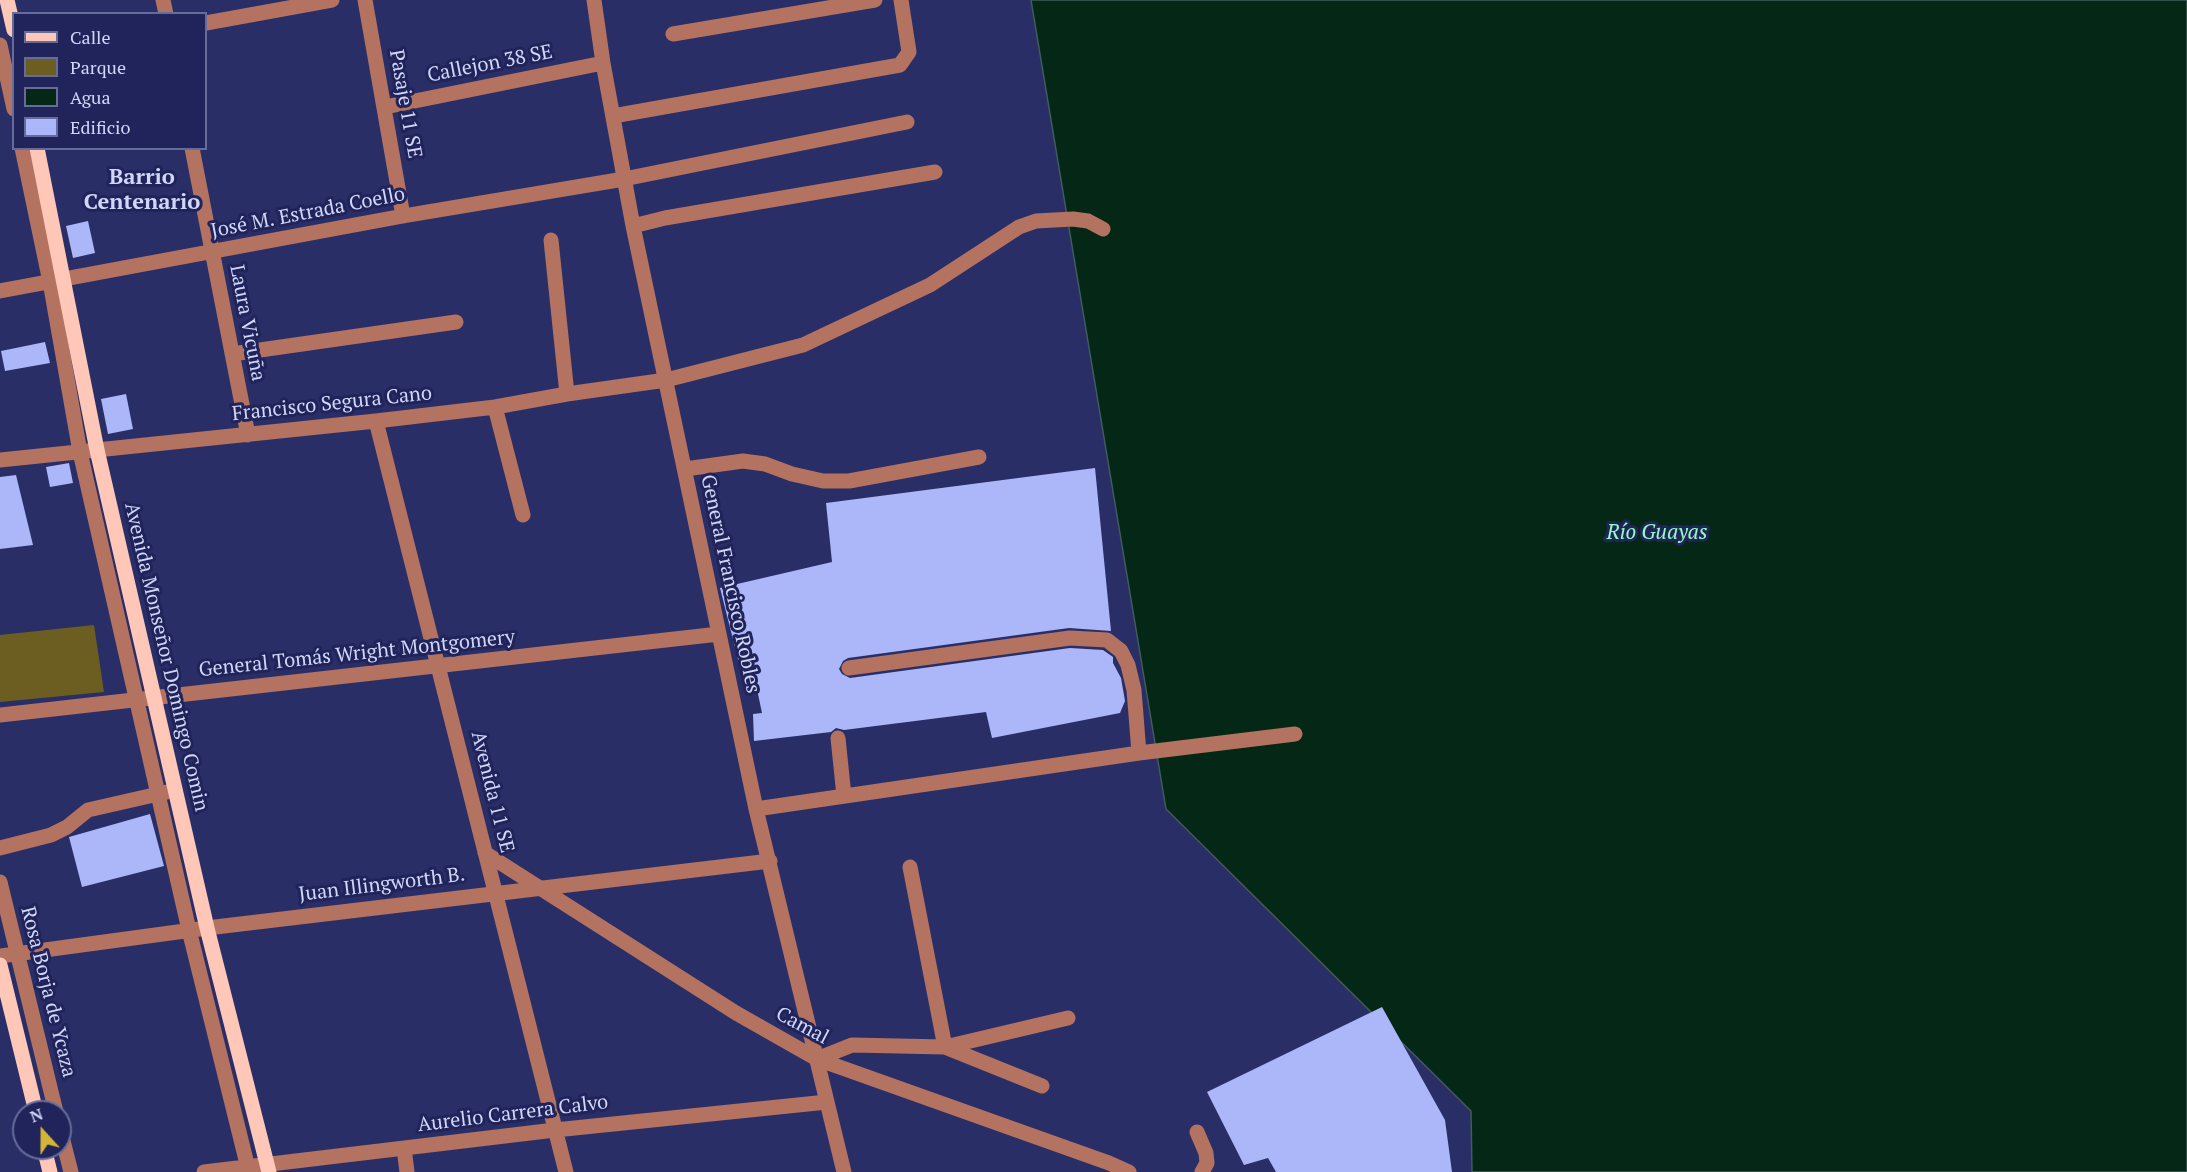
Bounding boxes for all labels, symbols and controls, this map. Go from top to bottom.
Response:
legend [12,12,207,150]
text: Calle [70,25,111,49]
street label: Callejon 38 SE [425,40,555,88]
street label: Pasaje 11 SE [384,48,426,160]
text: Parque [70,55,126,79]
text: Agua [70,85,111,109]
text: Edificio [70,115,130,139]
district label: Barrio Centenario [84,165,200,216]
street label: José M. Estrada Coello [209,182,407,244]
street label: Laura Vicuña [224,263,270,383]
street label: Francisco Segura Cano [231,382,433,426]
street label: General Francisco Robles [695,472,765,696]
street label: Avenida Monseñor Domingo Comin [119,500,213,814]
water label: Río Guayas [1607,520,1707,546]
street label: General Tomás Wright Montgomery [198,625,516,683]
street label: Avenida 11 SE [465,729,519,855]
street label: Juan Illingworth B. [297,863,467,907]
street label: Rosa Borja de Ycaza [15,904,81,1080]
street label: Camal [771,1002,833,1050]
street label: Aurelio Carrera Calvo [416,1090,610,1138]
north arrow [12,1100,72,1160]
text: N [27,1103,46,1128]

